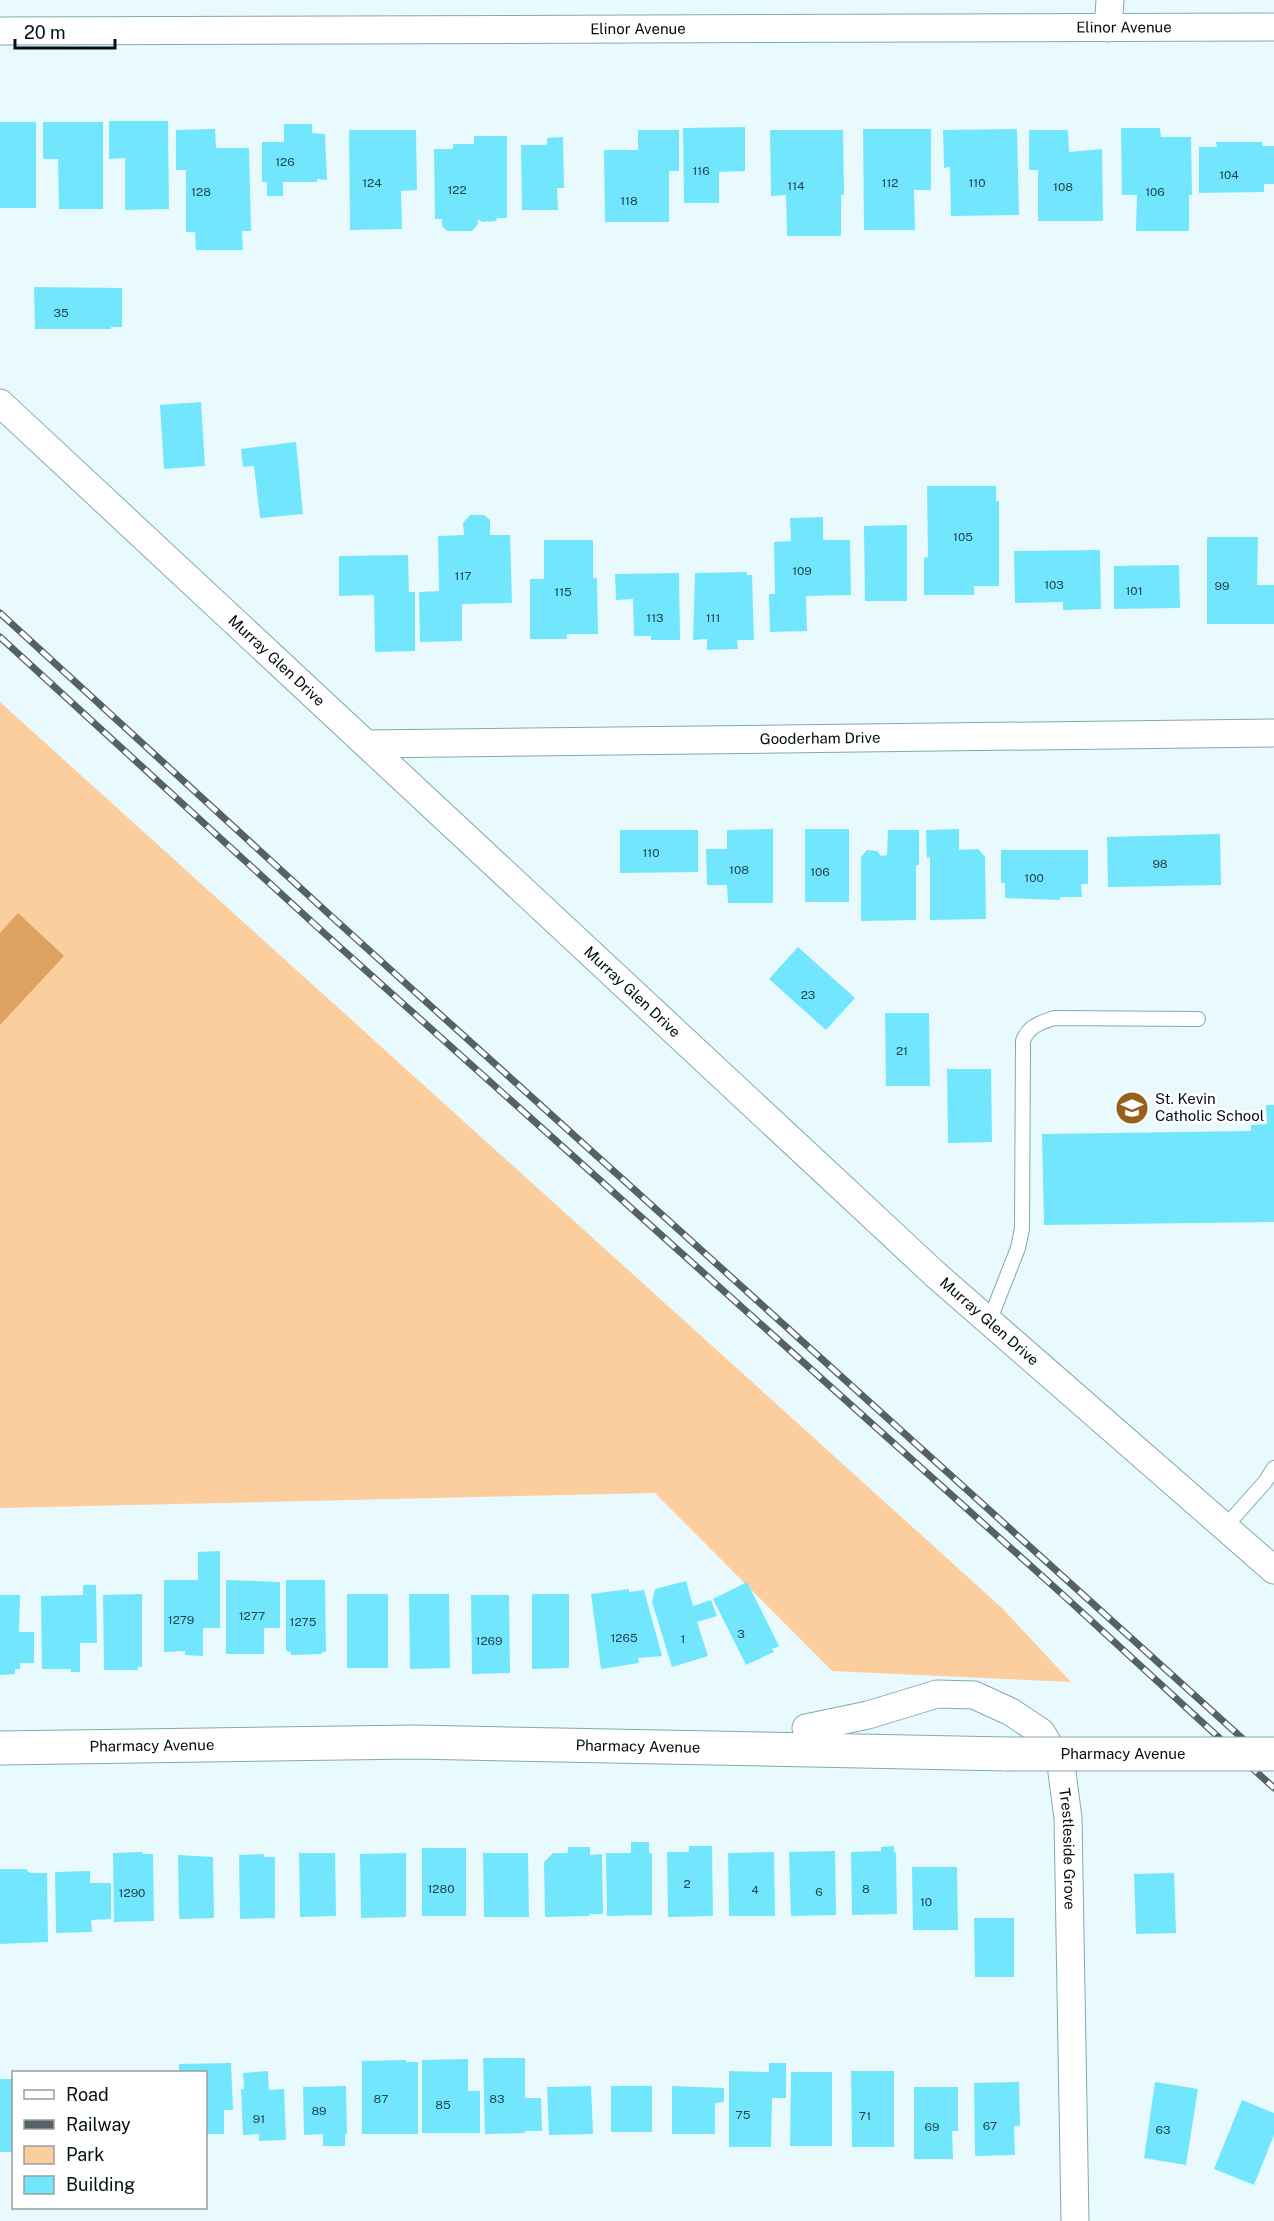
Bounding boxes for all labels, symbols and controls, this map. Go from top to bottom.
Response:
scale bar [15,12,116,50]
street label: Elinor Avenue [1076,18,1172,36]
street label: Elinor Avenue [590,20,686,37]
text: 20 m [24,22,66,43]
house number: 126 [275,155,295,169]
house number: 116 [692,164,710,178]
house number: 104 [1219,168,1239,182]
house number: 124 [362,176,382,190]
house number: 112 [882,176,898,190]
house number: 110 [968,176,986,190]
house number: 114 [787,179,805,193]
house number: 108 [1053,180,1073,194]
house number: 122 [447,183,467,197]
house number: 128 [191,185,211,199]
house number: 106 [1145,185,1165,199]
house number: 118 [620,194,638,208]
house number: 35 [53,306,69,320]
house number: 105 [953,530,973,544]
house number: 109 [792,564,812,578]
house number: 117 [455,569,471,583]
house number: 103 [1044,578,1064,592]
house number: 99 [1215,579,1229,593]
house number: 101 [1125,584,1143,598]
house number: 115 [554,585,572,599]
street label: Murray Glen Drive [225,611,329,709]
house number: 113 [646,611,664,625]
house number: 111 [706,611,720,625]
street label: Gooderham Drive [759,729,880,747]
house number: 110 [642,846,660,860]
house number: 98 [1152,857,1168,871]
house number: 108 [729,863,749,877]
house number: 106 [810,865,830,879]
house number: 100 [1024,871,1044,885]
street label: Murray Glen Drive [581,943,684,1040]
house number: 23 [801,988,815,1002]
house number: 21 [896,1044,908,1058]
school or university icon: St. Kevin Catholic School [1114,1090,1150,1126]
place label: St. Kevin Catholic School [1155,1090,1264,1124]
street label: Murray Glen Drive [937,1274,1042,1369]
house number: 1277 [239,1609,265,1623]
house number: 1279 [168,1613,194,1627]
house number: 1275 [290,1615,317,1629]
house number: 3 [737,1627,745,1641]
house number: 1265 [610,1631,638,1645]
house number: 1 [681,1632,685,1646]
house number: 1269 [476,1634,502,1648]
street label: Pharmacy Avenue [89,1736,215,1755]
street label: Pharmacy Avenue [575,1736,701,1756]
street label: Pharmacy Avenue [1061,1745,1185,1762]
street label: Trestleside Grove [1056,1787,1079,1910]
house number: 2 [683,1877,691,1891]
house number: 1280 [427,1882,455,1896]
house number: 8 [862,1882,870,1896]
house number: 4 [751,1883,759,1897]
house number: 6 [815,1885,823,1899]
house number: 1290 [119,1886,145,1900]
house number: 10 [920,1895,932,1909]
legend [12,2071,207,2209]
text: Road [66,2084,109,2105]
house number: 87 [374,2092,388,2106]
house number: 83 [489,2092,505,2106]
house number: 85 [435,2098,451,2112]
house number: 89 [311,2104,327,2118]
house number: 75 [736,2108,751,2122]
house number: 71 [859,2109,871,2123]
house number: 91 [253,2112,265,2126]
text: Railway [66,2114,131,2135]
house number: 67 [983,2119,997,2133]
house number: 69 [925,2120,939,2134]
house number: 63 [1156,2123,1170,2137]
text: Park [66,2144,104,2165]
text: Building [66,2174,135,2195]

